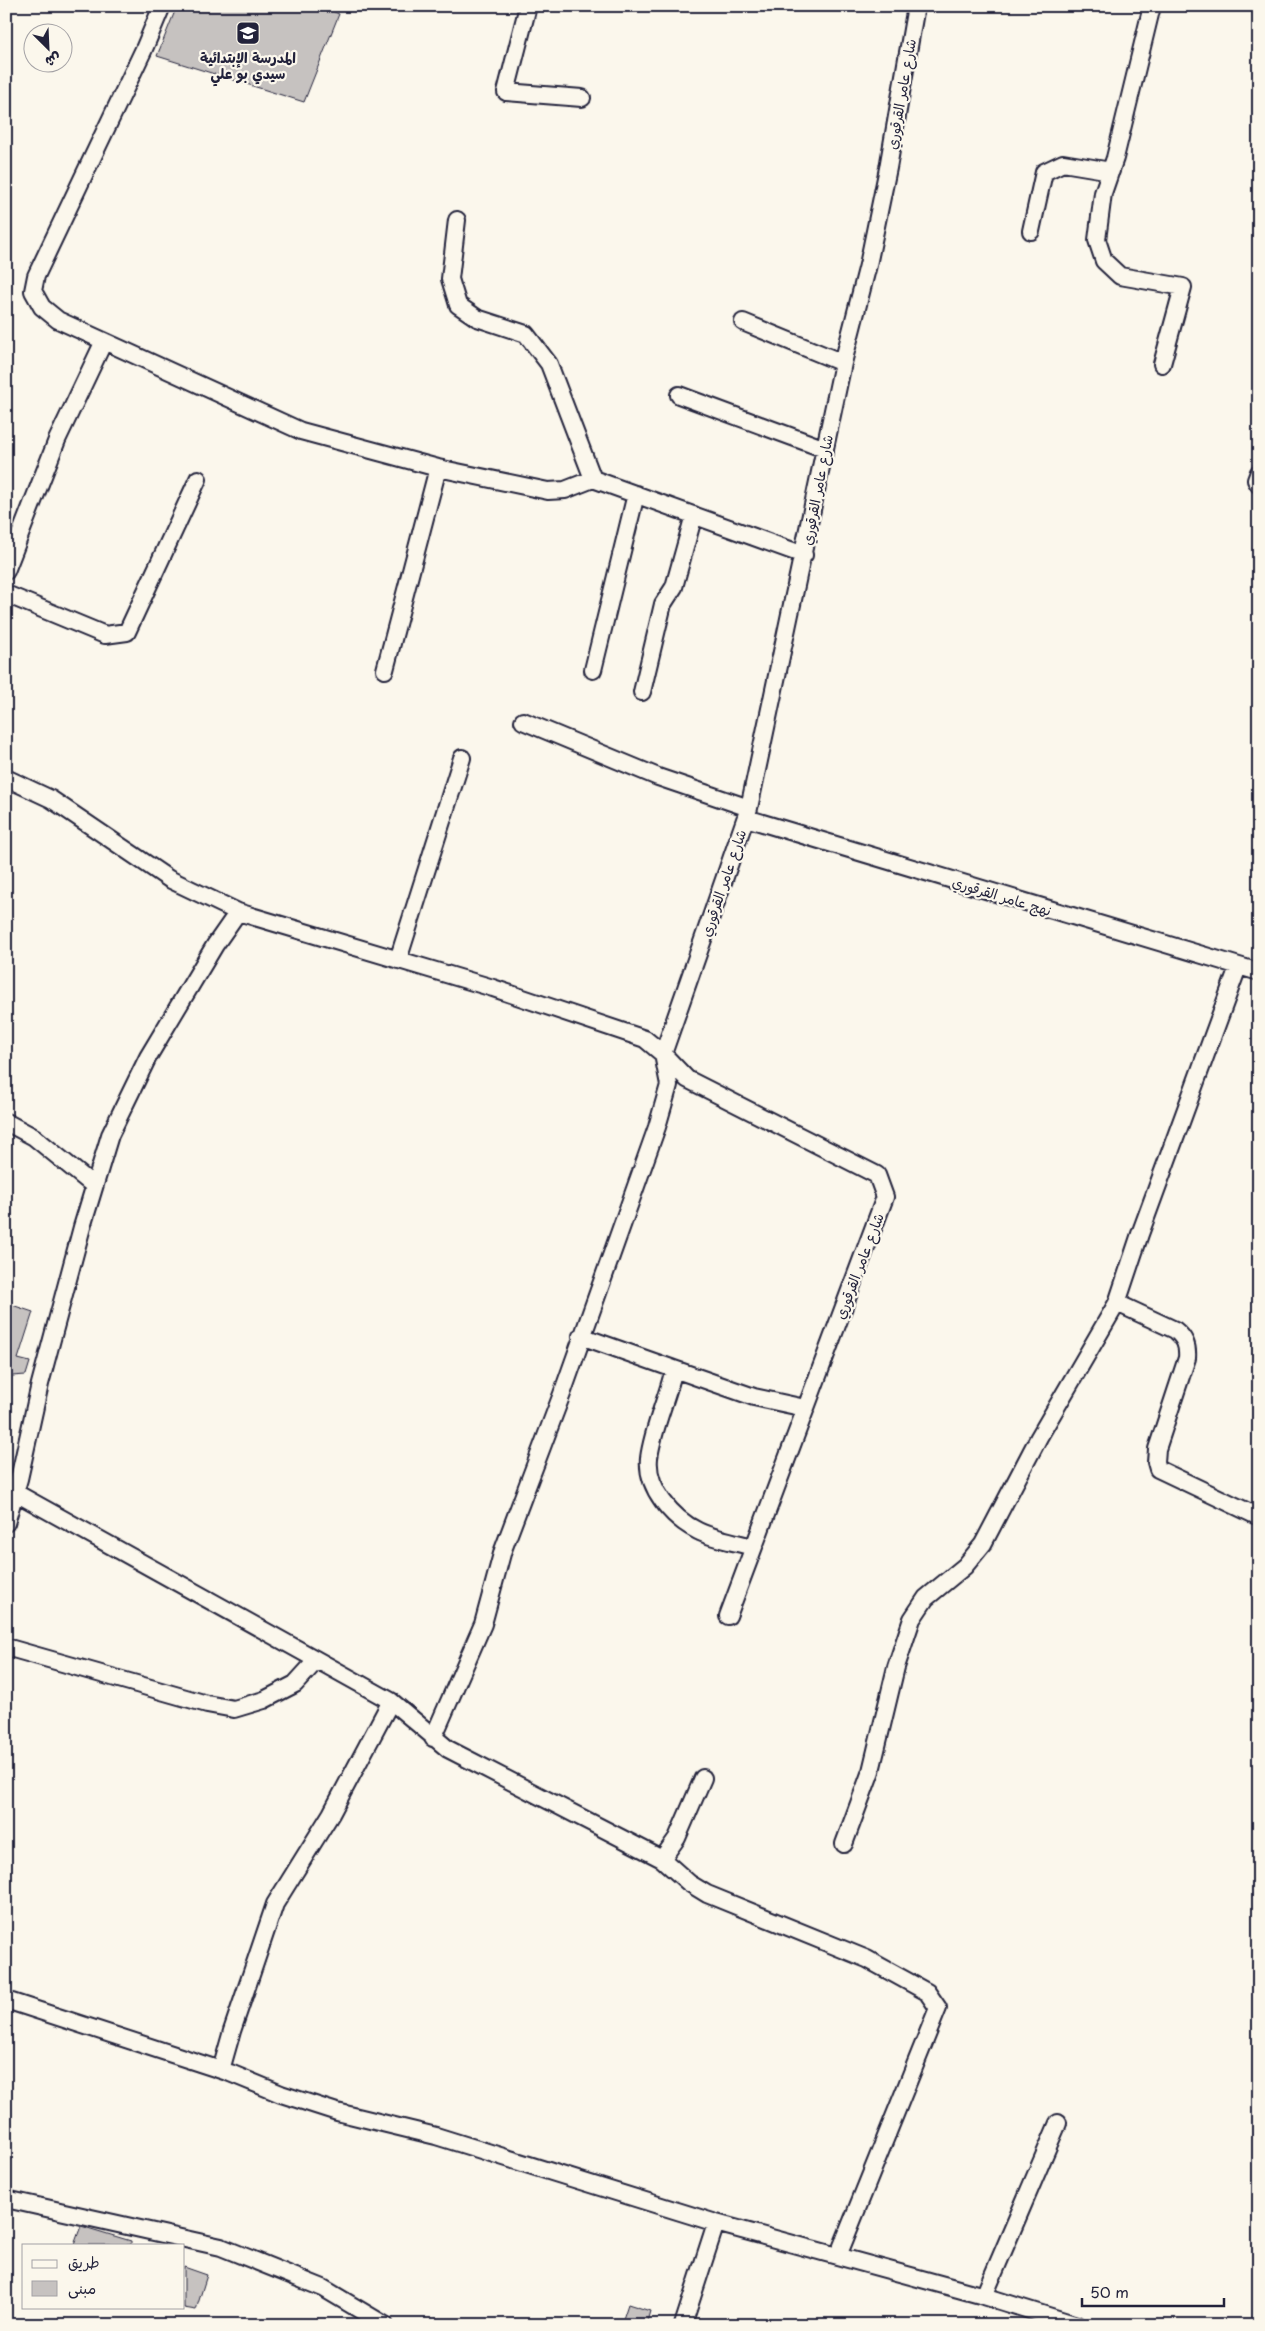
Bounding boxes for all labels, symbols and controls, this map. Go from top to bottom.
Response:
school or university icon: المدرسة الإبتدائية سيدي بو علي [235,20,261,46]
north arrow [22,22,72,72]
street label: شارع عامر القرقوري [881,37,922,151]
place label: المدرسة الإبتدائية سيدي بو علي [200,47,296,87]
text: ش [42,48,65,73]
street label: شارع عامر القرقوري [796,433,839,547]
street label: شارع عامر القرقوري [695,827,752,940]
street label: نهج عامر القرقوري [950,871,1054,922]
street label: شارع عامر القرقوري [829,1210,890,1322]
legend [22,2244,185,2308]
text: طريق [68,2250,100,2273]
text: مبنى [68,2276,96,2299]
scale bar [1082,2276,1225,2308]
text: 50 m [1090,2280,1129,2303]

